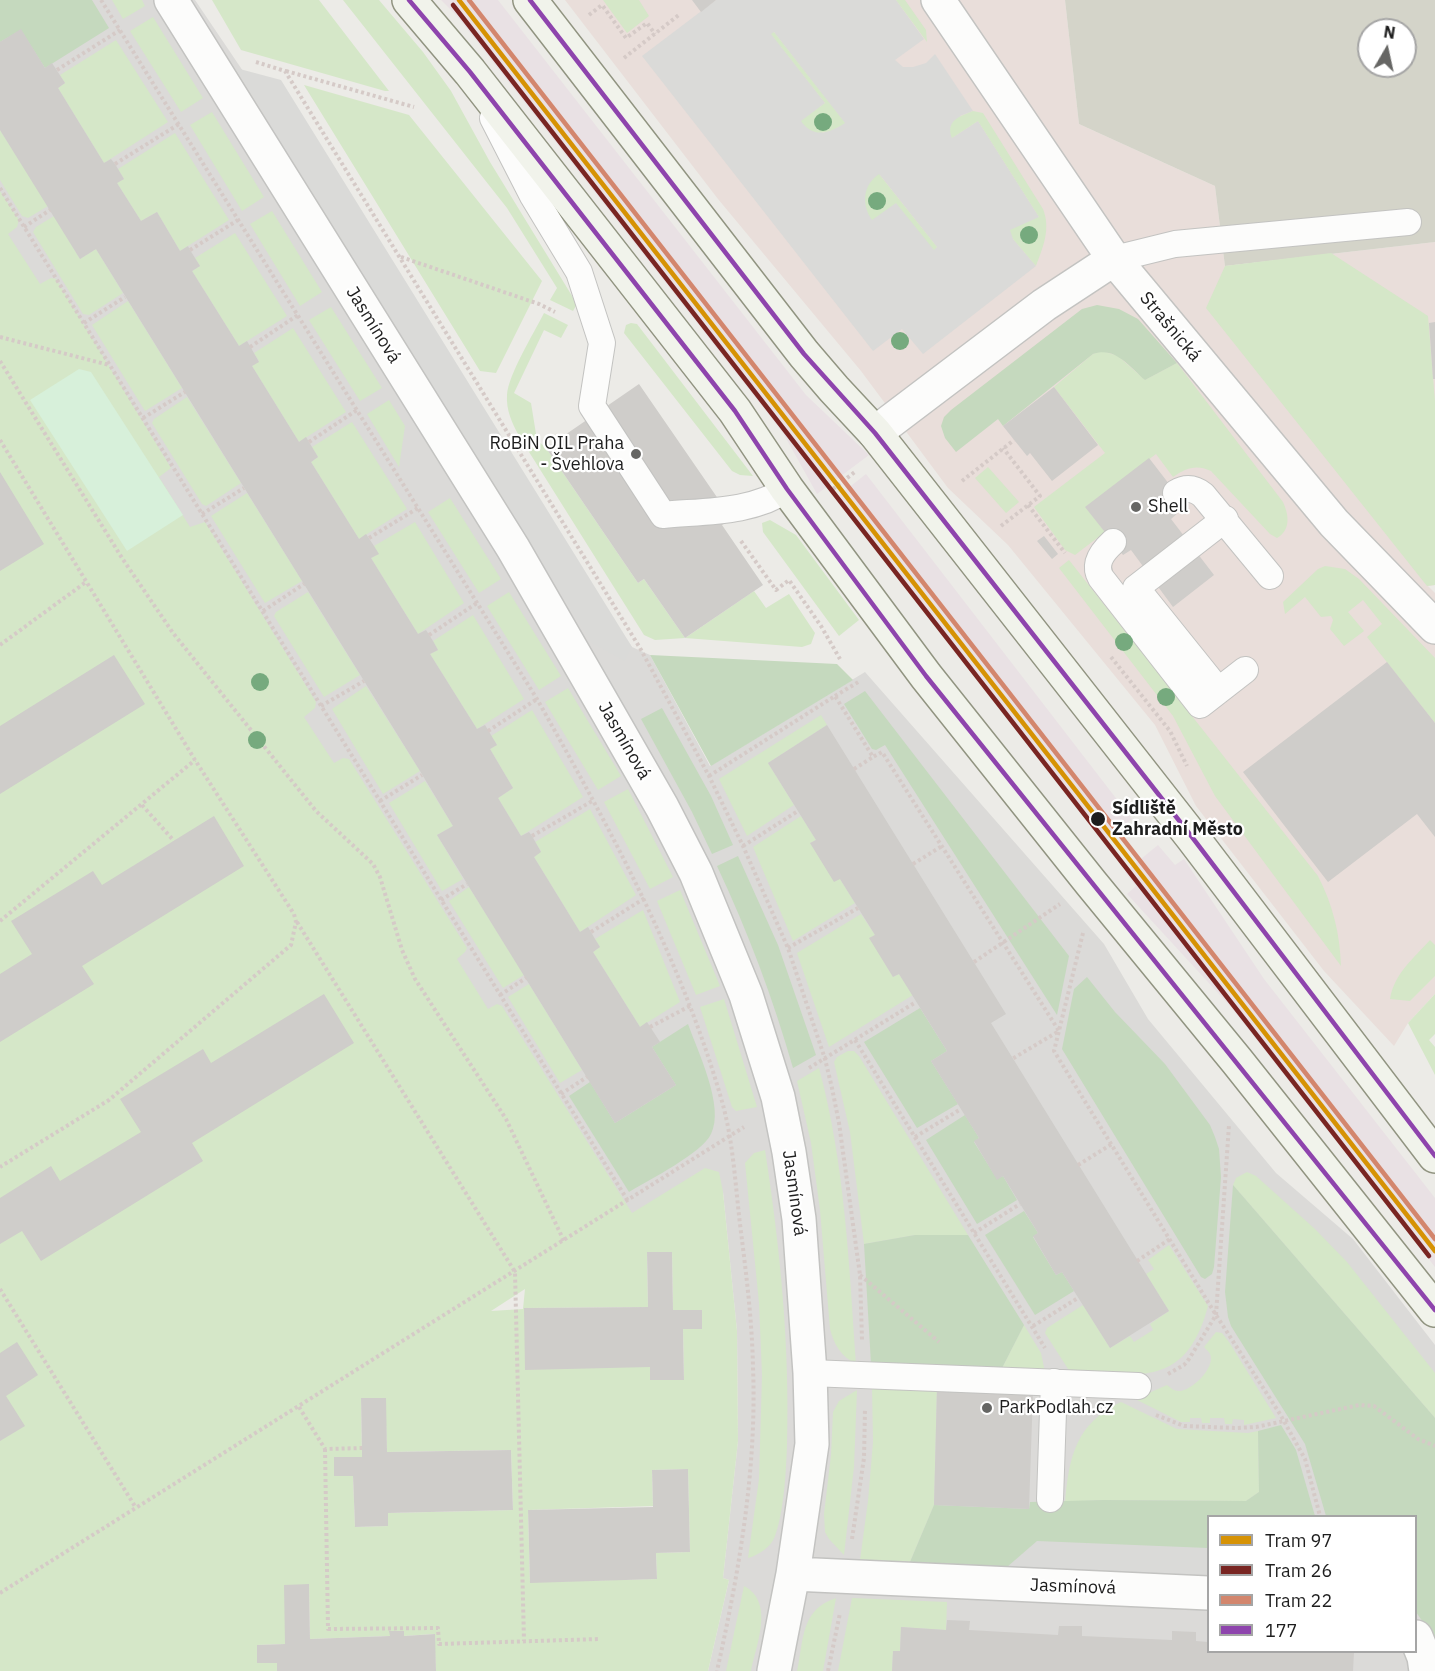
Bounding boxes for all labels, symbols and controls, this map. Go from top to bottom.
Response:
north arrow [1357,18,1417,78]
text: N [1382,21,1397,43]
street label: Jasmínová [341,283,405,367]
street label: Strašnická [1135,288,1205,366]
place label: RoBiN OIL Praha - Švehlova [490,433,624,476]
marker: RoBiN OIL Praha - Švehlova [629,447,643,461]
place label: Shell [1148,496,1188,518]
marker: Shell [1129,500,1143,514]
street label: Jasmínová [593,698,655,784]
place label: Sídliště Zahradní Město [1112,798,1243,840]
marker: Sídliště Zahradní Město [1089,810,1107,828]
street label: Jasmínová [777,1149,811,1237]
place label: ParkPodlah.cz [999,1397,1113,1419]
marker: ParkPodlah.cz [980,1401,994,1415]
legend [1207,1515,1417,1653]
text: Tram 97 [1265,1529,1332,1552]
text: Tram 26 [1265,1559,1332,1582]
street label: Jasmínová [1030,1575,1116,1599]
text: Tram 22 [1265,1589,1332,1612]
text: 177 [1265,1619,1297,1642]

